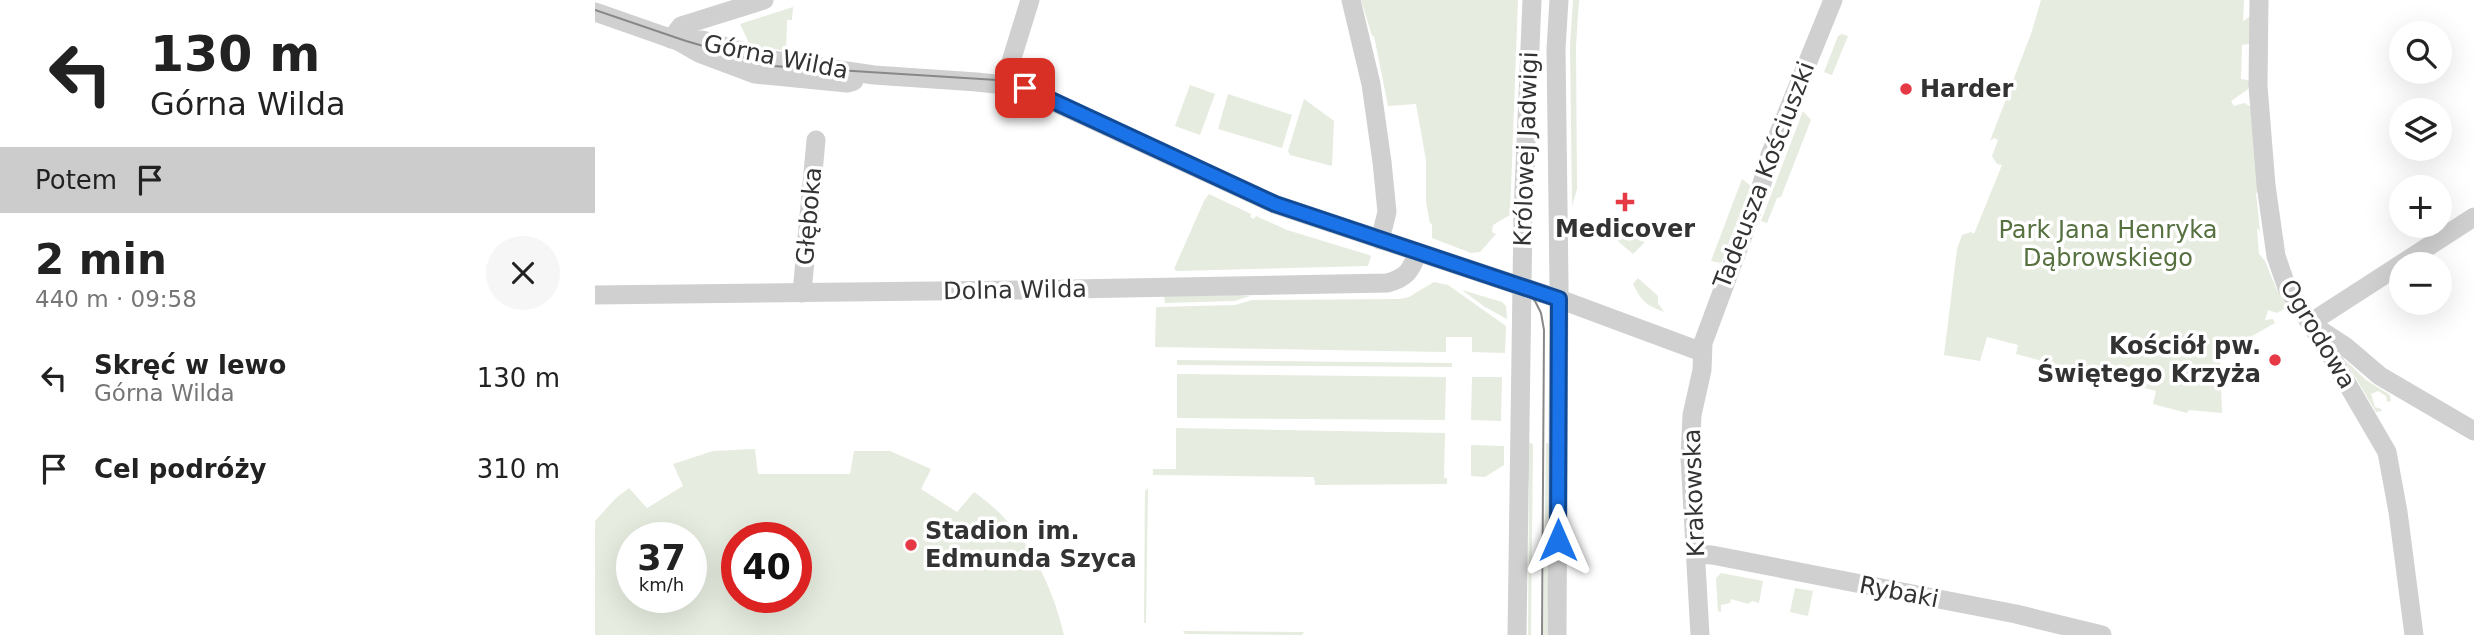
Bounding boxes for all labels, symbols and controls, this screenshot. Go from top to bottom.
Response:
map controls [2389,21,2452,315]
button: search [2389,21,2452,84]
text: 130 m [150,26,320,83]
icon: left [35,28,126,119]
street label: Górna Wilda [701,29,851,85]
street label: Królowej Jadwigi [1509,51,1543,247]
pin [995,58,1055,118]
street label: Tadeusza Kościuszki [1707,58,1820,293]
icon: arrive [1006,69,1044,107]
place label: Harder [1920,75,2014,103]
marker: Harder [1898,81,1914,97]
text: Górna Wilda [150,85,346,123]
button: layers [2389,98,2452,161]
icon: arrive [131,161,169,199]
text: Potem [35,165,117,195]
street label: Głęboka [791,166,827,266]
button: + [2389,175,2452,238]
marker: Medicover [1615,192,1635,212]
place label: Medicover [1555,215,1695,243]
park label: Park Jana Henryka Dąbrowskiego [1998,216,2218,272]
text: 2 min [35,235,167,284]
button: close [486,236,560,310]
button: − [2389,252,2452,315]
street label: Ogrodowa [2274,274,2362,394]
street label: Dolna Wilda [943,275,1087,305]
text: 440 m · 09:58 [35,286,197,312]
place label: Kościół pw. Świętego Krzyża [2037,332,2261,388]
text: Skręć w lewo [94,350,286,380]
marker: Kościół pw. Świętego Krzyża [2267,352,2283,368]
icon: left [35,359,73,397]
text: 130 m [477,363,560,393]
text: Górna Wilda [94,380,235,406]
street label: Krakowska [1678,428,1710,558]
icon: arrive [35,450,73,488]
text: Cel podróży [94,454,267,484]
text: 310 m [477,454,560,484]
position arrow [1521,503,1595,577]
place label: Stadion im. Edmunda Szyca [925,517,1137,573]
speed limit sign: 40 [721,522,812,613]
marker: Stadion im. Edmunda Szyca [903,537,919,553]
text: 37 [637,538,686,578]
street label: Rybaki [1857,571,1941,613]
text: km/h [639,574,684,595]

